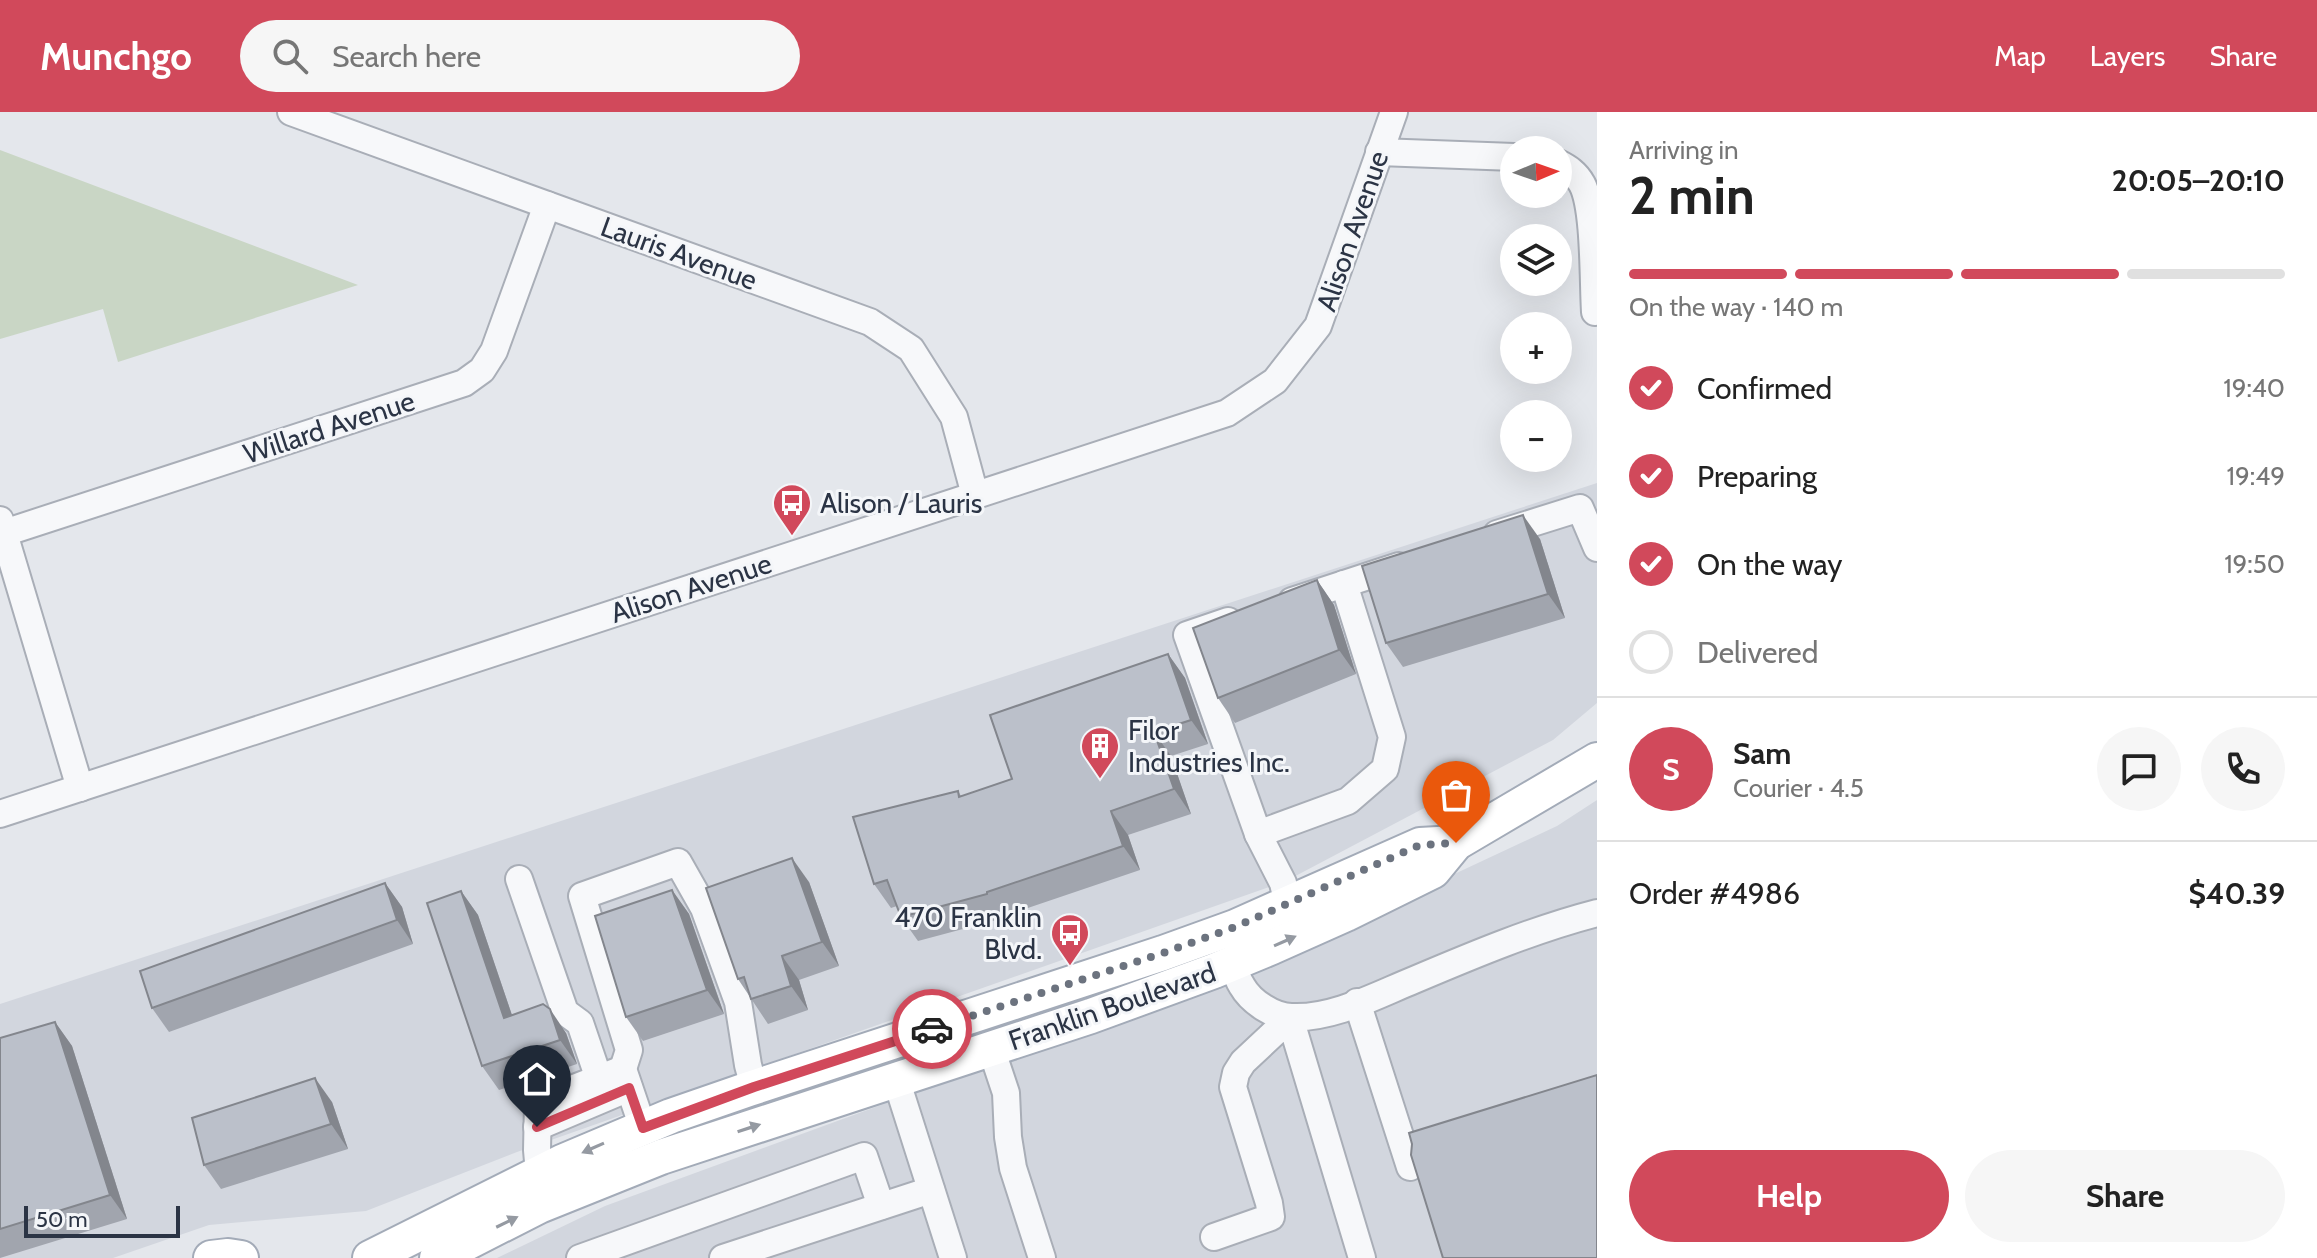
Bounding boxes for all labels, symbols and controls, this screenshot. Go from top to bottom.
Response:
search box [240,20,800,92]
text: Munchgo [40,33,192,80]
icon: search [268,34,312,78]
text: Search here [332,38,481,75]
text: Map [1994,39,2046,73]
text: Layers [2090,39,2165,73]
text: Share [2209,39,2277,73]
text: Arriving in [1629,134,1739,166]
north arrow [1500,136,1572,208]
map controls [1500,136,1572,472]
street label: Alison Avenue [1309,146,1395,316]
text: 20:05–20:10 [2112,162,2285,199]
text: 2 min [1629,164,1755,227]
street label: Lauris Avenue [596,209,762,297]
button: layers [1500,224,1572,296]
text: On the way · 140 m [1629,291,1843,323]
button: + [1500,312,1572,384]
icon: check [1629,366,1673,410]
text: Confirmed [1697,370,1832,407]
text: 19:40 [2223,372,2285,404]
street label: Willard Avenue [239,383,419,471]
button: − [1500,400,1572,472]
icon: check [1629,454,1673,498]
text: Preparing [1697,458,1817,495]
text: 19:49 [2227,460,2285,492]
bus stop icon: Alison / Lauris [771,482,813,537]
place label: Alison / Lauris [820,486,982,520]
icon: check [1629,542,1673,586]
street label: Alison Avenue [606,546,776,630]
text: On the way [1697,546,1842,583]
text: 19:50 [2224,548,2285,580]
text: Delivered [1697,634,1818,671]
place label: Filor Industries Inc. [1128,713,1290,779]
building icon: Filor Industries Inc. [1079,725,1121,780]
button: chat [2097,727,2181,811]
button: phone [2201,727,2285,811]
text: Sam [1733,735,1791,772]
text: S [1662,751,1680,788]
pin [1422,761,1490,843]
text: Courier · 4.5 [1733,772,1864,804]
icon: bag [1434,773,1478,817]
text: Order #4986 [1629,875,1800,912]
text: $40.39 [2188,875,2285,912]
place label: 470 Franklin Blvd. [894,900,1042,966]
bus stop icon: 470 Franklin Blvd. [1049,912,1091,967]
one-way arrow [1273,935,1297,948]
street label: Franklin Boulevard [1004,955,1220,1057]
courier [892,989,972,1069]
icon: car [910,1007,954,1051]
pin [503,1045,571,1127]
icon: home [515,1057,559,1101]
one-way arrow [737,1122,761,1134]
one-way arrow [581,1141,605,1155]
button: Help [1629,1150,1949,1242]
button: Share [1965,1150,2285,1242]
scale bar [24,1202,180,1238]
text: 50 m [36,1206,88,1233]
one-way arrow [495,1215,518,1229]

